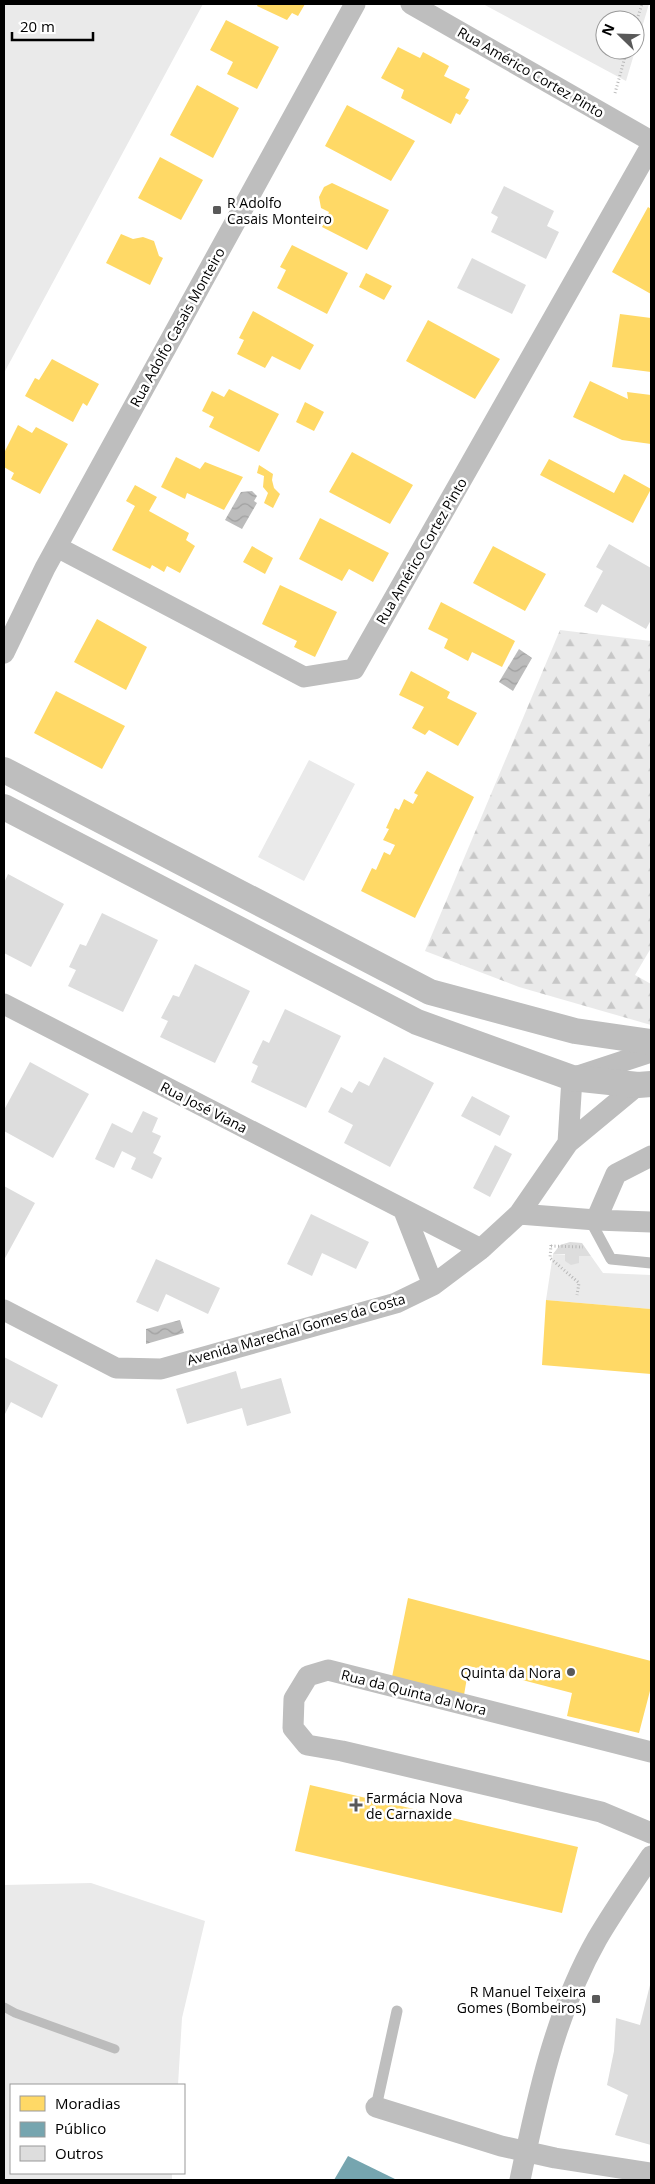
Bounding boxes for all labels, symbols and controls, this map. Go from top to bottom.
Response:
scale bar [12,10,94,42]
north arrow [595,10,645,60]
text: 20 m [20,16,55,36]
text: N [597,21,619,39]
street label: Rua Américo Cortez Pinto [454,22,608,122]
place label: R Adolfo Casais Monteiro [227,193,332,228]
marker: R Adolfo Casais Monteiro [211,204,223,216]
street label: Rua Adolfo Casais Monteiro [125,244,229,410]
street label: Rua Américo Cortez Pinto [371,474,471,628]
street label: Rua José Viana [157,1077,251,1137]
street label: Avenida Marechal Gomes da Costa [185,1289,407,1369]
place label: Quinta da Nora [461,1663,561,1682]
street label: Rua da Quinta da Nora [339,1665,489,1719]
marker: Quinta da Nora [565,1666,577,1678]
place label: Farmácia Nova de Carnaxide [366,1788,463,1823]
marker: Farmácia Nova de Carnaxide [350,1799,362,1811]
place label: R Manuel Teixeira Gomes (Bombeiros) [457,1982,586,2017]
marker: R Manuel Teixeira Gomes (Bombeiros) [590,1993,602,2005]
legend [10,2084,185,2174]
text: Moradias [55,2093,120,2113]
text: Público [55,2118,106,2138]
text: Outros [55,2143,104,2163]

